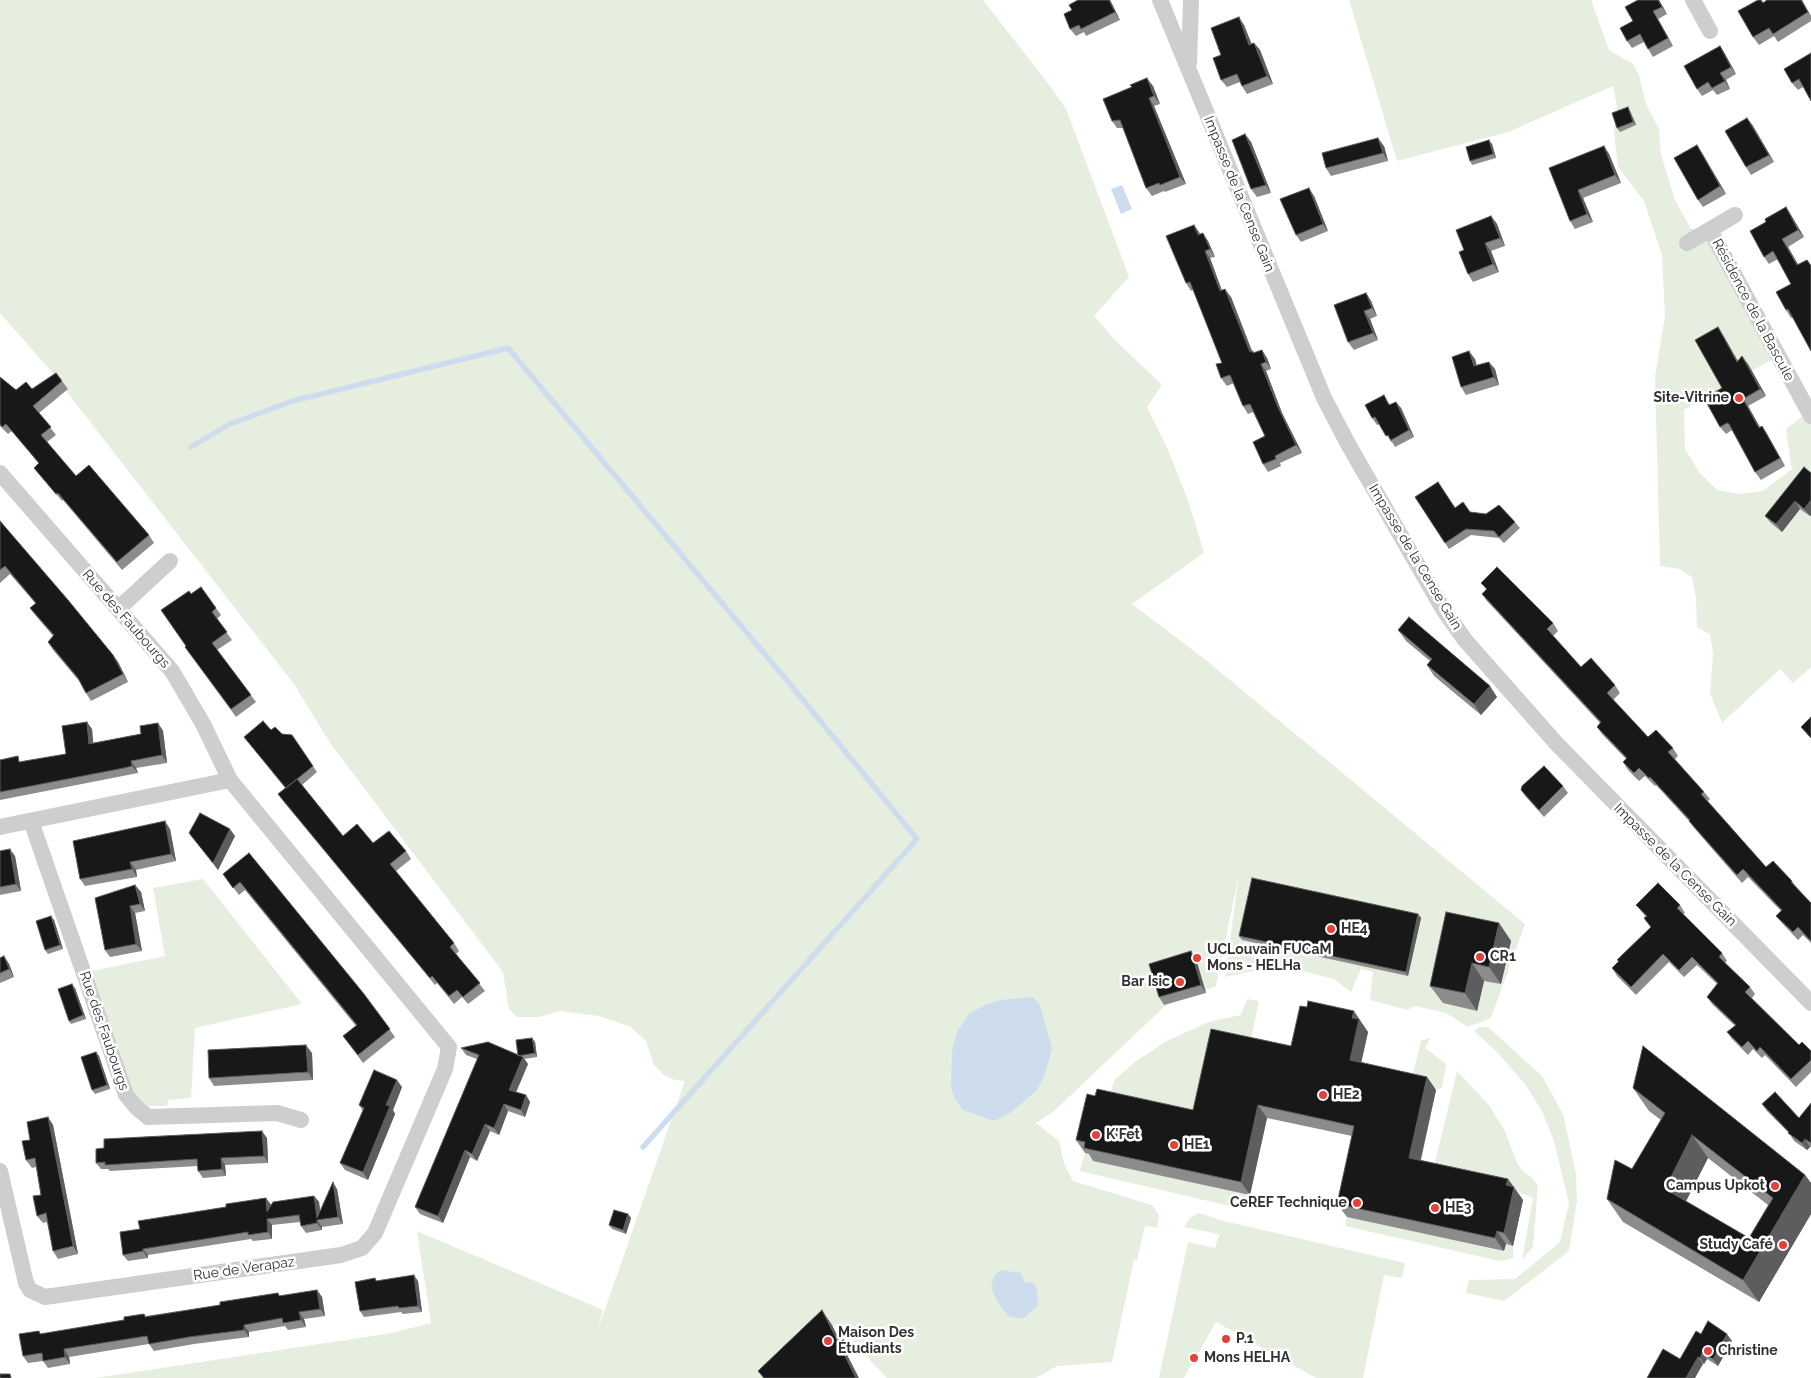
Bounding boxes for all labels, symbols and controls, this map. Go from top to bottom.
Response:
street label: Impasse de la Cense Gain [1200,114,1278,274]
street label: Résidence de la Bascule [1708,236,1798,384]
place label: Site-Vitrine [1654,390,1729,406]
marker: Site-Vitrine [1733,392,1745,404]
street label: Impasse de la Cense Gain [1365,481,1465,633]
street label: Rue des Faubourgs [79,566,173,672]
street label: Impasse de la Cense Gain [1610,800,1740,930]
place label: HE4 [1341,921,1368,937]
marker: HE4 [1325,923,1337,935]
place label: UCLouvain FUCaM Mons - HELHa [1207,942,1332,974]
place label: CR1 [1490,949,1516,965]
marker: CR1 [1474,951,1486,963]
marker: UCLouvain FUCaM Mons - HELHa [1191,952,1203,964]
street label: Rue des Faubourgs [76,969,132,1093]
place label: Bar Isic [1121,974,1170,990]
marker: Bar Isic [1174,976,1186,988]
place label: HE2 [1333,1087,1360,1103]
marker: HE2 [1317,1089,1329,1101]
place label: K'Fet [1106,1127,1140,1143]
marker: K'Fet [1090,1129,1102,1141]
place label: HE1 [1184,1137,1210,1153]
marker: HE1 [1168,1139,1180,1151]
place label: Campus Upkot [1666,1178,1765,1194]
marker: Campus Upkot [1769,1180,1781,1192]
place label: CeREF Technique [1230,1195,1347,1211]
marker: CeREF Technique [1351,1197,1363,1209]
place label: HE3 [1445,1200,1472,1216]
marker: HE3 [1429,1202,1441,1214]
place label: Study Café [1699,1237,1773,1253]
marker: Study Café [1777,1239,1789,1251]
street label: Rue de Verapaz [192,1254,296,1284]
place label: Maison Des Étudiants [838,1325,914,1358]
place label: P.1 [1236,1331,1254,1347]
marker: P.1 [1220,1333,1232,1345]
marker: Maison Des Étudiants [822,1335,834,1347]
place label: Christine [1718,1343,1778,1359]
marker: Christine [1702,1345,1714,1357]
place label: Mons HELHA [1204,1350,1290,1366]
marker: Mons HELHA [1188,1352,1200,1364]

